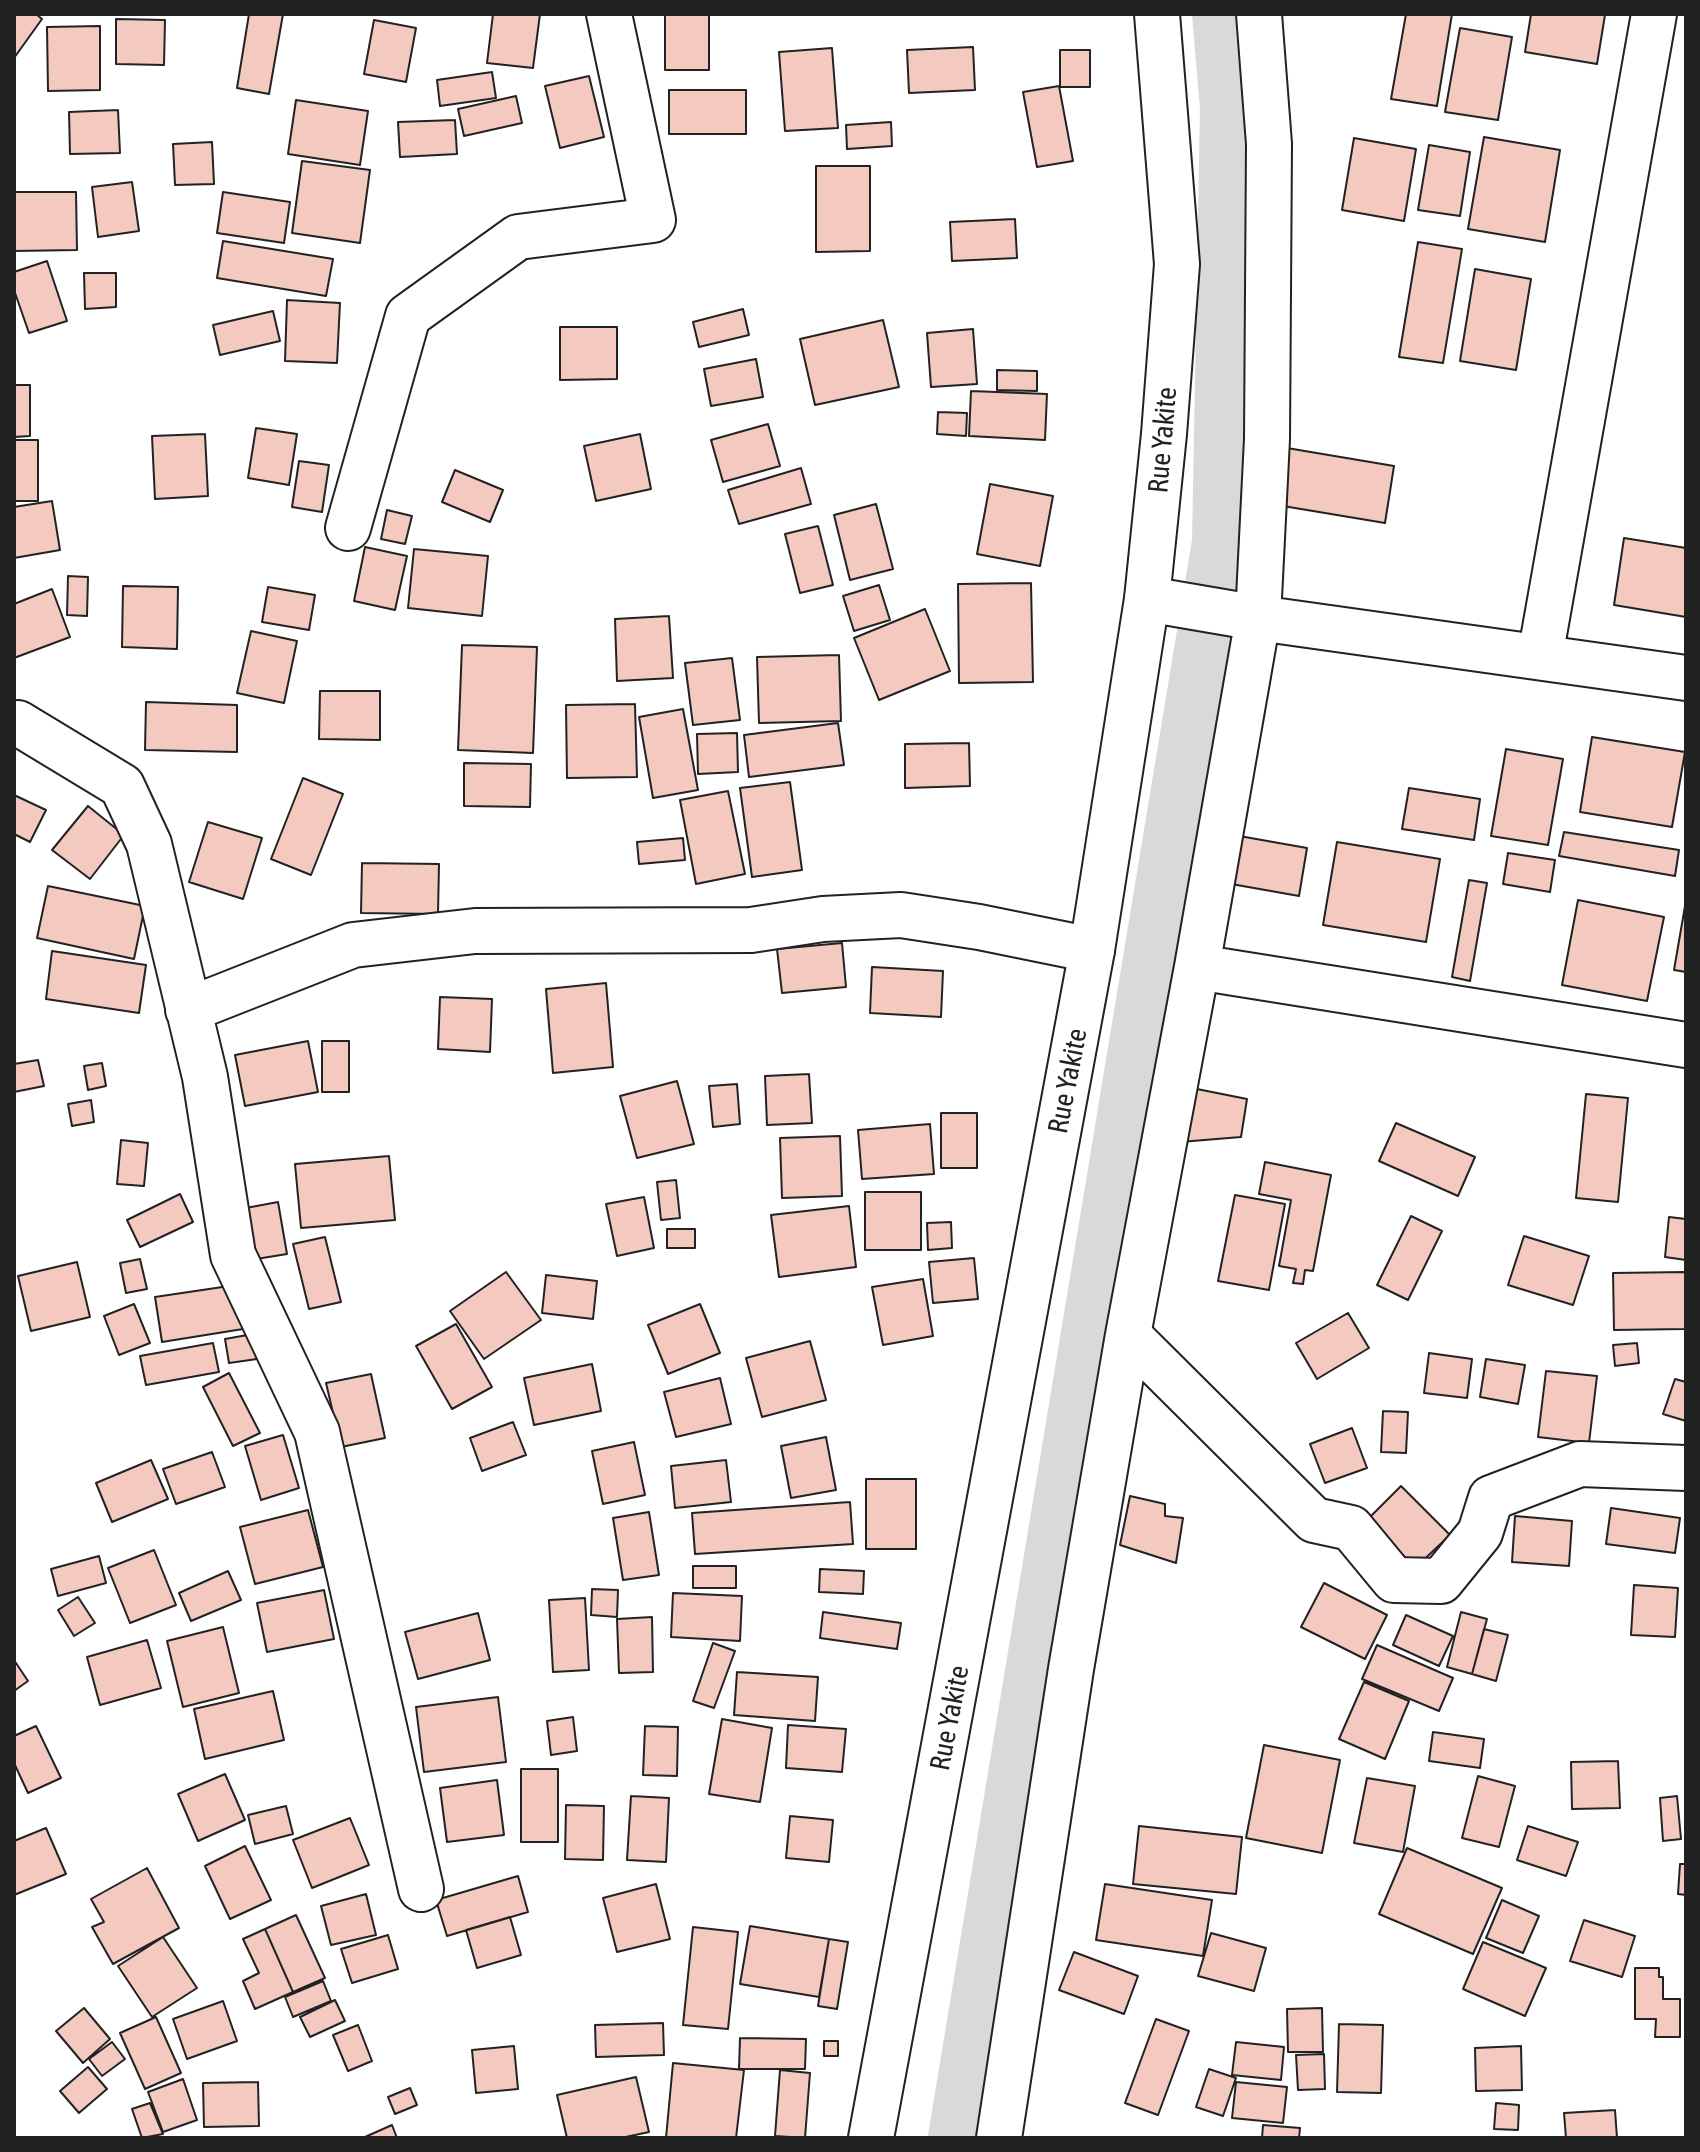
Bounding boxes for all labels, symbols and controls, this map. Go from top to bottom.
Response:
street label: Rue Yakite [1142,386,1184,494]
street label: Rue Yakite [1041,1026,1095,1136]
street label: Rue Yakite [923,1663,977,1773]

